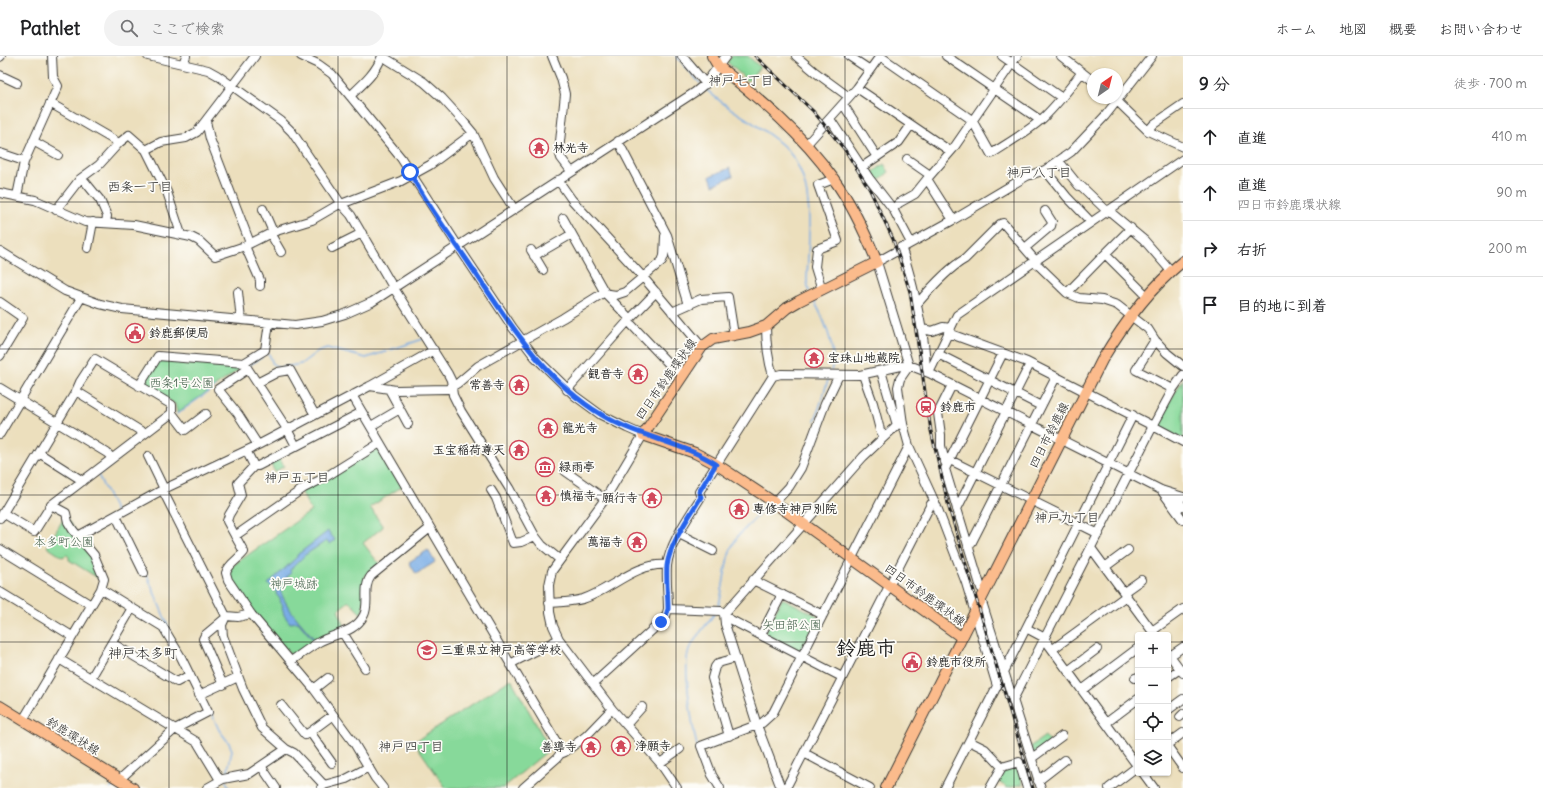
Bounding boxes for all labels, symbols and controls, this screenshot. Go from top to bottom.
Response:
search box [104,10,384,46]
text: Pathlet [20,16,80,40]
icon: search [118,17,140,39]
text: ここで検索 [150,19,225,38]
text: ホーム [1276,20,1317,38]
text: 地図 [1339,20,1367,38]
text: 概要 [1389,20,1417,38]
text: お問い合わせ [1439,20,1523,38]
north arrow [1087,68,1123,104]
district label: 神戸七丁目 [708,72,774,89]
text: 9 分 [1199,73,1230,95]
text: 徒歩 · 700 m [1454,75,1527,92]
icon: ahead [1199,126,1221,148]
text: 直進 [1237,128,1267,147]
text: 410 m [1491,128,1527,145]
temple icon: 林光寺 [528,137,550,159]
place label: 林光寺 [553,140,589,155]
route start [401,163,419,181]
district label: 神戸八丁目 [1006,164,1072,181]
text: 直進 [1237,175,1267,194]
district label: 西条一丁目 [107,178,173,195]
icon: ahead [1199,182,1221,204]
text: 90 m [1496,184,1527,201]
text: 四日市鈴鹿環状線 [1237,196,1341,213]
icon: right [1199,238,1221,260]
text: 右折 [1237,240,1267,259]
text: 200 m [1488,240,1527,257]
icon: arrive [1199,294,1221,316]
text: 目的地に到着 [1237,296,1327,315]
public building icon: 鈴鹿郵便局 [124,322,146,344]
place label: 鈴鹿郵便局 [149,325,209,340]
street label: 四日市鈴鹿環状線 [632,335,699,422]
temple icon: 宝珠山地蔵院 [803,347,825,369]
place label: 宝珠山地蔵院 [828,350,900,365]
temple icon: 観音寺 [627,363,649,385]
place label: 観音寺 [588,366,624,381]
temple icon: 常善寺 [508,374,530,396]
park label: 西条1号公園 [150,375,214,390]
place label: 常善寺 [469,377,505,392]
station icon: 鈴鹿市 [915,396,937,418]
place label: 鈴鹿市 [940,399,976,414]
street label: 四日市鈴鹿線 [1026,399,1072,470]
temple icon: 龍光寺 [537,417,559,439]
place label: 龍光寺 [562,420,598,435]
temple icon: 玉宝稲荷尊天 [508,439,530,461]
place label: 玉宝稲荷尊天 [433,442,505,457]
museum icon: 緑雨亭 [534,456,556,478]
place label: 緑雨亭 [559,459,595,474]
district label: 神戸五丁目 [264,469,330,486]
temple icon: 慎福寺 [535,485,557,507]
temple icon: 願行寺 [641,487,663,509]
place label: 慎福寺 [560,488,596,503]
place label: 願行寺 [602,490,638,505]
temple icon: 専修寺神戸別院 [728,498,750,520]
place label: 専修寺神戸別院 [753,501,837,516]
district label: 神戸九丁目 [1034,509,1100,526]
temple icon: 萬福寺 [626,531,648,553]
park label: 本多町公園 [34,534,94,549]
place label: 萬福寺 [587,534,623,549]
street label: 四日市鈴鹿環状線 [882,560,969,629]
park label: 神戸城跡 [270,576,318,591]
route end [652,613,670,631]
park label: 矢田部公園 [762,617,822,632]
map controls [1135,632,1171,776]
button: + [1135,632,1171,668]
district label: 鈴鹿市 [836,635,896,660]
school or university icon: 三重県立神戸高等学校 [416,639,438,661]
place label: 三重県立神戸高等学校 [441,642,561,657]
district label: 神戸本多町 [108,644,178,662]
public building icon: 鈴鹿市役所 [901,651,923,673]
place label: 鈴鹿市役所 [926,654,987,669]
button: − [1135,668,1171,704]
button: locate [1135,704,1171,740]
street label: 鈴鹿環状線 [44,713,103,758]
temple icon: 浄願寺 [610,735,632,757]
temple icon: 善導寺 [580,736,602,758]
district label: 神戸四丁目 [378,738,444,755]
place label: 浄願寺 [635,738,671,753]
place label: 善導寺 [541,739,577,754]
button: layers [1135,740,1171,776]

